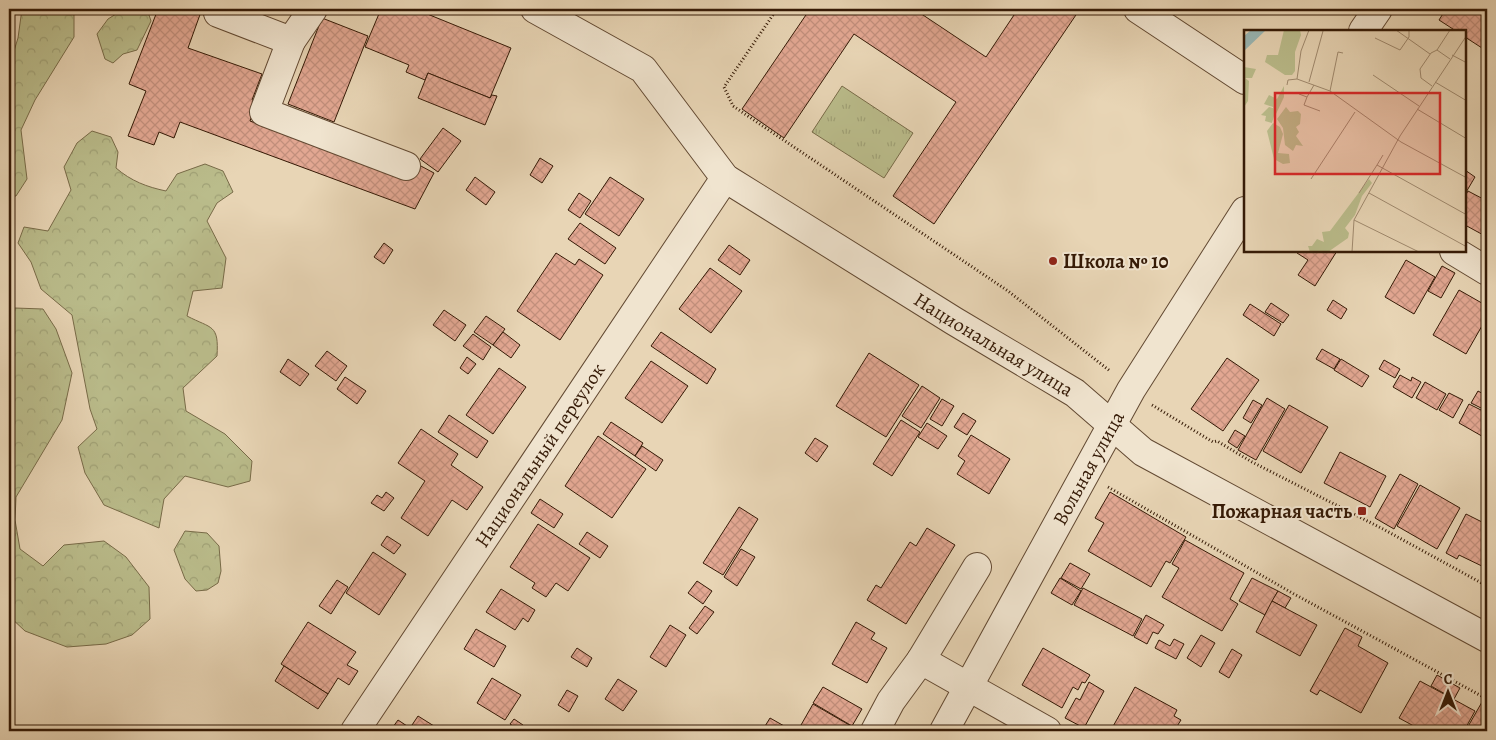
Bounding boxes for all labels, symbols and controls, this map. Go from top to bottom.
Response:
inset map [1244,30,1466,252]
place label: Школа № 10 [1063,248,1168,275]
marker: Школа № 10 [1047,255,1059,267]
street label: Национальная улица [908,286,1079,404]
street label: Национальный переулок [469,358,612,553]
street label: Вольная улица [1047,406,1131,530]
place label: Пожарная часть [1211,498,1352,525]
marker: Пожарная часть [1356,505,1368,517]
north arrow [1424,668,1474,718]
text: С [1444,670,1453,689]

